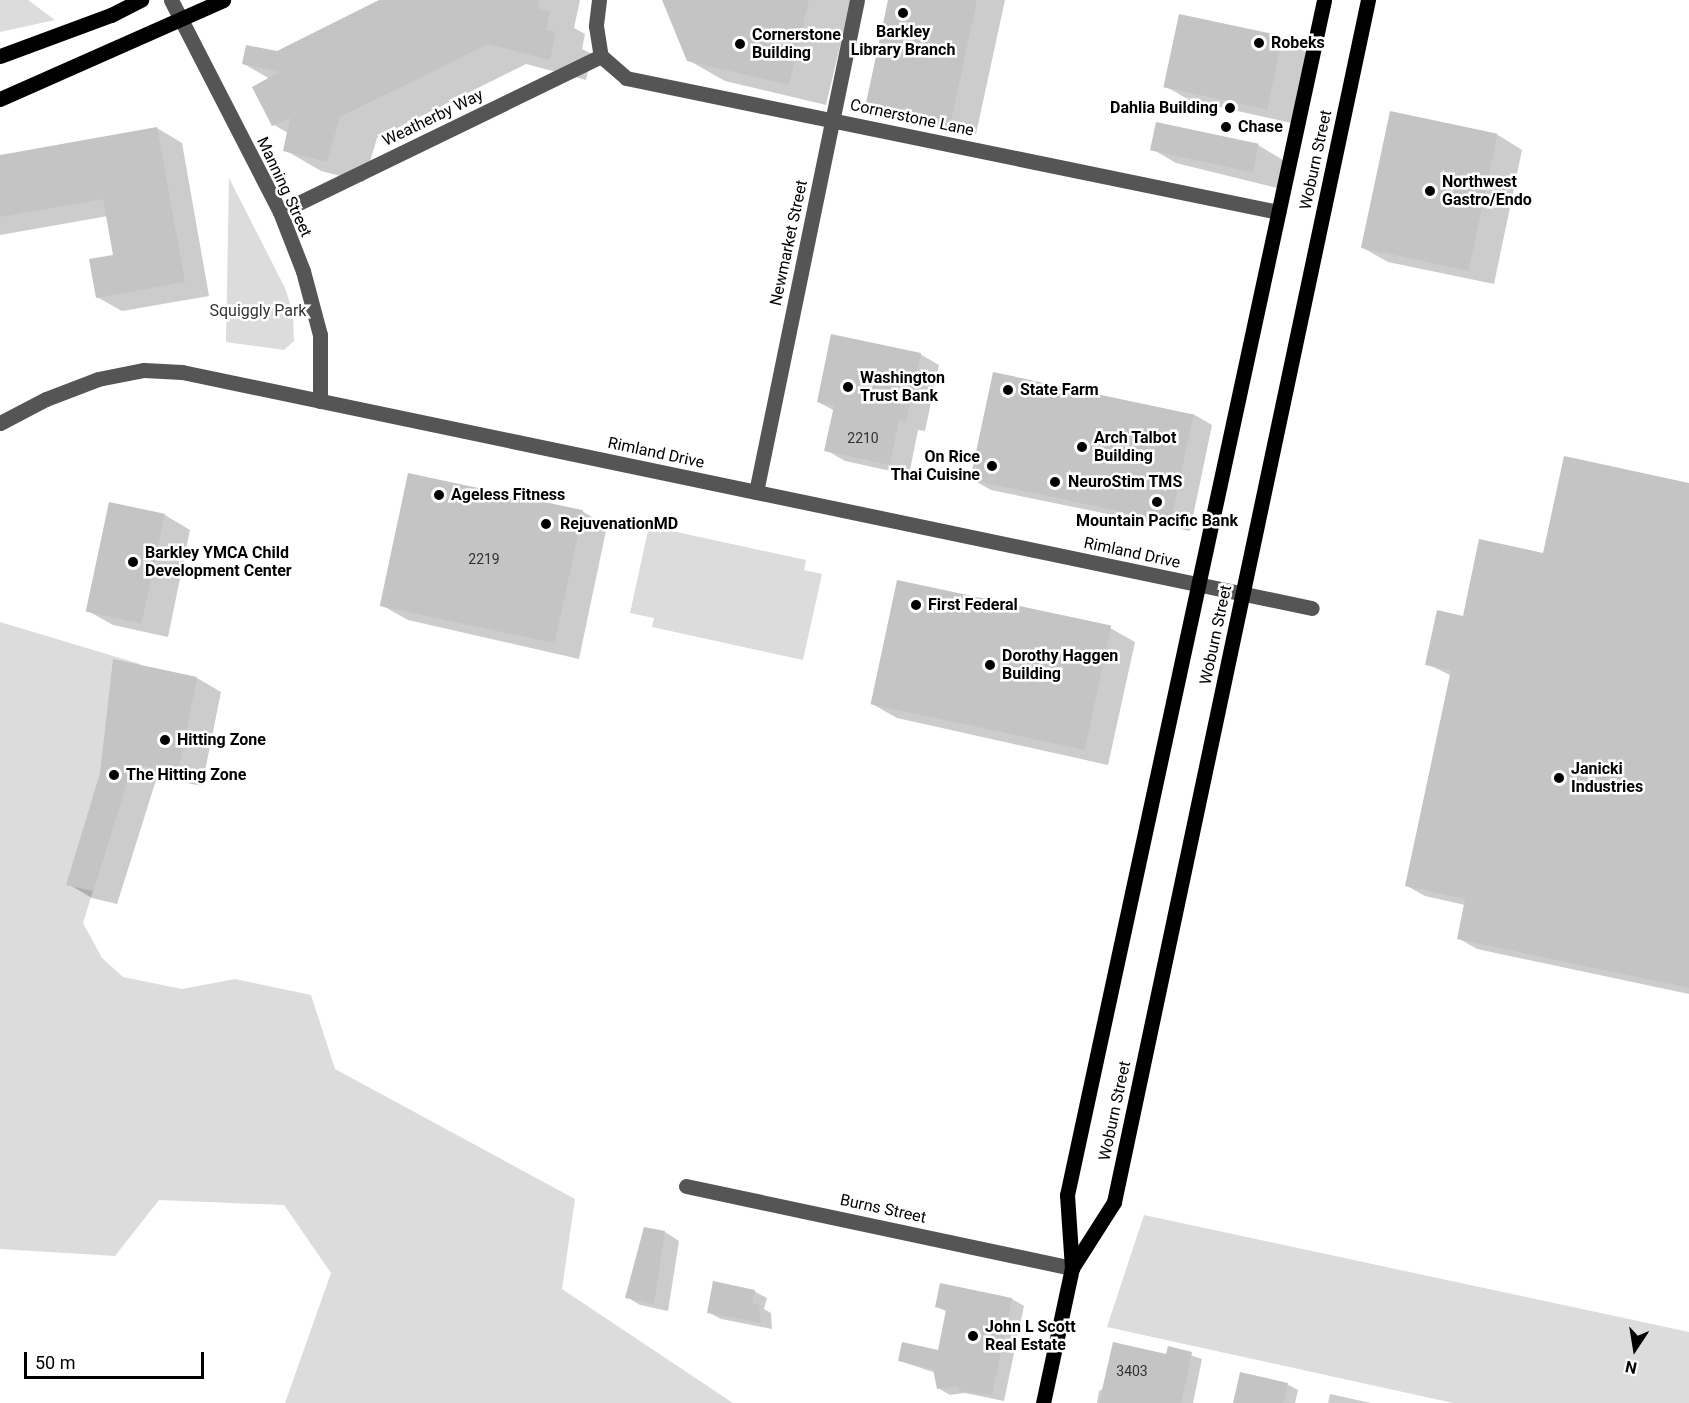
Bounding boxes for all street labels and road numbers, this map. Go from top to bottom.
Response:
street label: Weatherby Way [380,85,486,151]
street label: Cornerstone Lane [848,96,976,140]
street label: Woburn Street [1296,108,1336,212]
street label: Manning Street [252,134,316,240]
street label: Newmarket Street [766,178,812,308]
street label: Rimland Drive [606,433,706,473]
street label: Rimland Drive [1082,533,1182,573]
street label: Woburn Street [1196,583,1236,687]
street label: Woburn Street [1095,1059,1135,1163]
street label: Burns Street [838,1191,928,1227]

